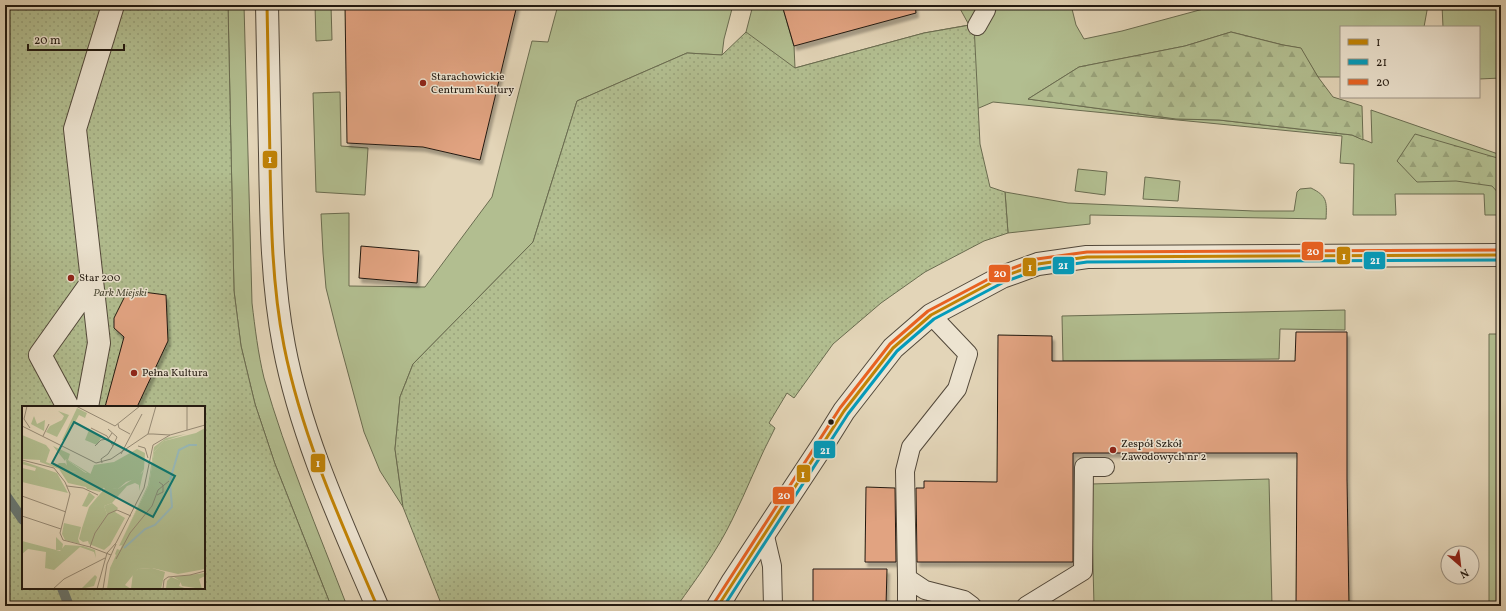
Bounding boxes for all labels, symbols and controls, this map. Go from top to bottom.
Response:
scale bar [28,26,124,52]
legend [1340,26,1480,98]
text: 20 m [34,33,61,49]
text: 1 [1376,35,1381,51]
text: 21 [1376,55,1387,71]
place label: Starachowickie Centrum Kultury [431,70,514,98]
text: 20 [1376,75,1390,91]
marker: Starachowickie Centrum Kultury [418,78,428,88]
line badge: 1 [262,150,278,169]
text: 1 [268,153,272,168]
line badge: 20 [1301,241,1324,261]
text: 20 [1307,245,1319,260]
line badge: 1 [1336,246,1351,265]
text: 1 [1342,250,1346,265]
line badge: 21 [1363,251,1386,270]
text: 21 [1370,254,1380,269]
line badge: 21 [1052,256,1075,275]
line badge: 1 [1022,257,1037,277]
text: 21 [1058,259,1068,274]
text: 1 [1028,261,1032,276]
line badge: 20 [988,264,1011,283]
text: 20 [994,267,1006,282]
place label: Star 200 [79,271,121,286]
marker: Star 200 [66,273,76,283]
park label: Park Miejski [93,286,147,301]
place label: Pełna Kultura [142,366,209,381]
marker: Pełna Kultura [129,368,139,378]
inset map [22,406,205,589]
unlabelled marker [826,417,836,427]
place label: Zespół Szkół Zawodowych nr 2 [1121,437,1206,465]
line badge: 21 [813,440,836,459]
text: 21 [820,444,830,459]
marker: Zespół Szkół Zawodowych nr 2 [1108,445,1118,455]
line badge: 1 [310,453,326,473]
text: 1 [316,457,320,472]
line badge: 1 [796,464,811,483]
text: 1 [801,468,805,483]
line badge: 20 [772,486,795,505]
text: 20 [778,489,790,504]
north arrow [1440,545,1480,585]
text: N [1457,564,1471,581]

